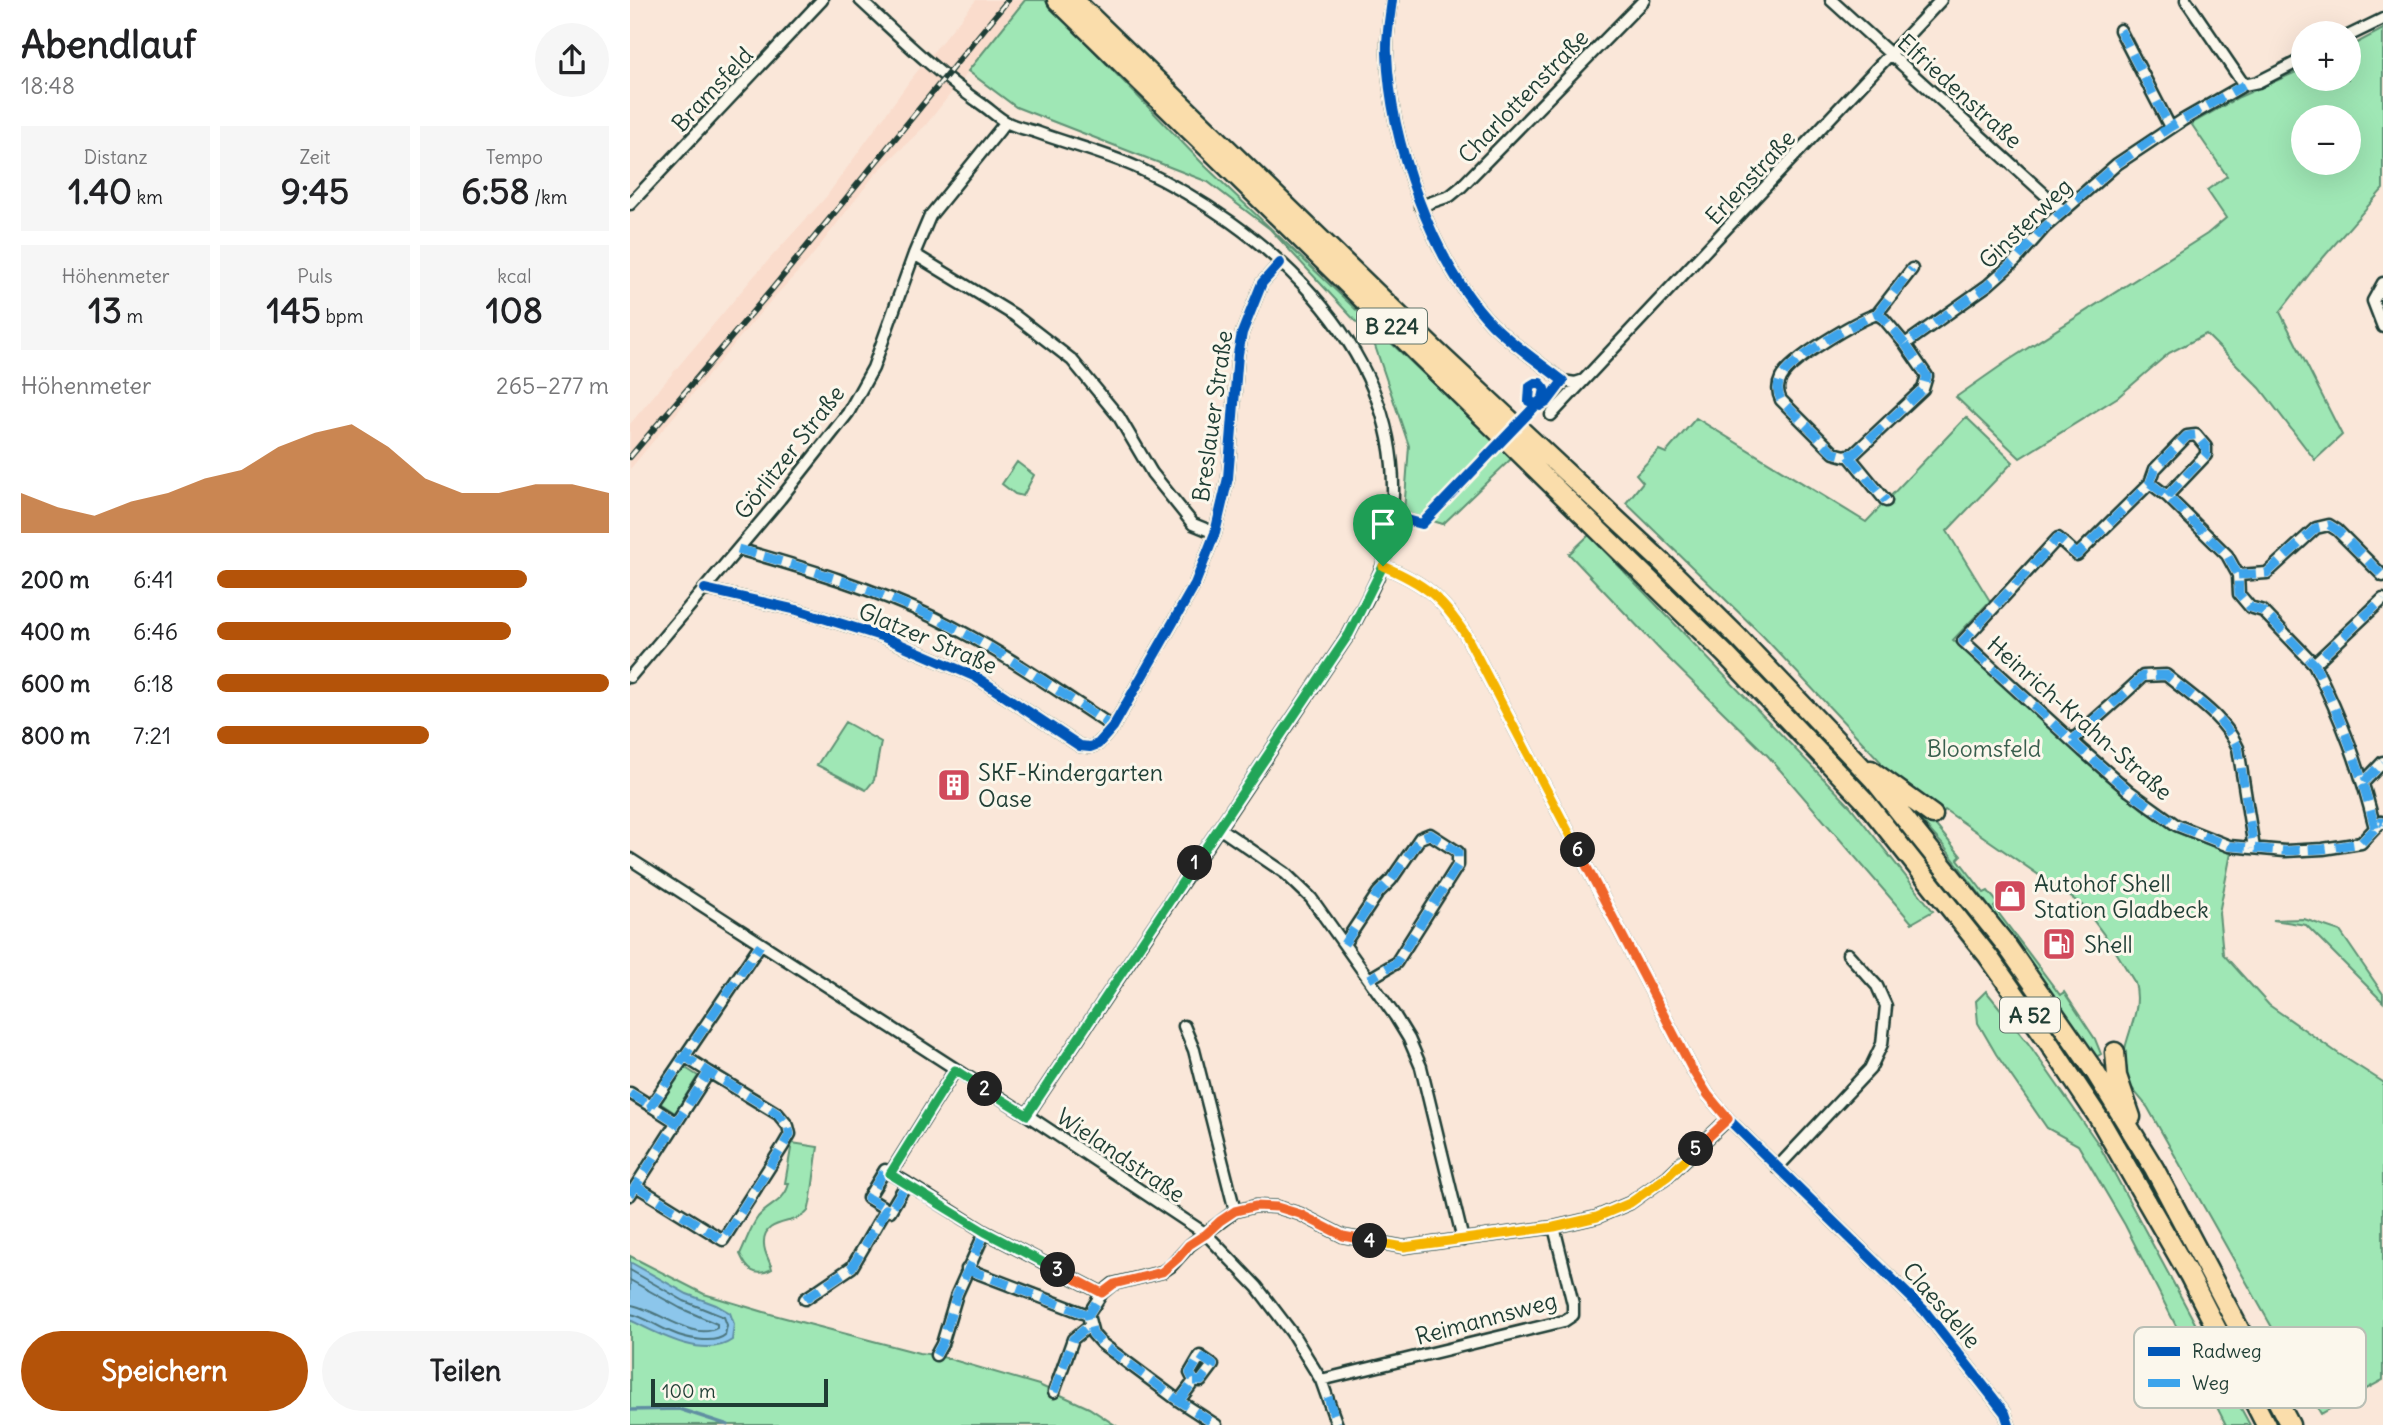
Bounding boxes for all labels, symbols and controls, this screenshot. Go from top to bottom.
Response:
text: Abendlauf [21,21,196,68]
map controls [2291,21,2361,175]
button: + [2291,21,2361,91]
button: share [535,23,609,97]
street label: Charlottenstraße [1452,23,1594,169]
street label: Elfriedenstraße [1892,27,2028,155]
street label: Bramsfeld [665,40,759,138]
text: 18:48 [21,71,75,100]
button: − [2291,105,2361,175]
street label: Erlenstraße [1699,124,1801,230]
text: Distanz [84,145,148,169]
text: Zeit [299,145,330,169]
text: Tempo [486,145,543,169]
text: 1.40 [68,169,132,213]
text: 9:45 [281,169,349,213]
text: 6:58 [461,169,530,213]
street label: Ginsterweg [1972,172,2078,274]
text: km [132,185,163,209]
text: /km [530,185,567,209]
text: Höhenmeter [62,264,169,288]
text: Puls [297,264,333,288]
text: kcal [497,264,531,288]
text: 13 [88,288,122,332]
text: 145 [267,288,321,332]
text: 108 [486,288,543,332]
text: m [122,304,143,328]
text: bpm [321,304,363,328]
road number: B 224 [1357,308,1427,344]
street label: Breslauer Straße [1186,328,1238,504]
text: Höhenmeter [21,371,151,400]
text: 265–277 m [496,371,609,400]
street label: Görlitzer Straße [728,379,850,525]
pin [1353,494,1413,566]
icon: arrive [1364,505,1402,543]
text: 200 m [21,565,90,594]
text: 6:41 [133,565,174,594]
street label: Glatzer Straße [854,596,1002,680]
text: 400 m [21,617,90,646]
text: 6:46 [133,617,178,646]
street label: Heinrich-Krahn-Straße [1982,630,2178,806]
text: 600 m [21,669,90,698]
text: 6:18 [133,669,174,698]
text: 800 m [21,721,90,750]
text: 7:21 [133,721,171,750]
park label: Bloomsfeld [1927,734,2041,763]
place label: SKF-Kindergarten Oase [978,758,1163,813]
building icon: SKF-Kindergarten Oase [935,766,973,804]
pin: 6 [1560,832,1595,868]
text: 6 [1572,837,1583,861]
pin: 1 [1178,846,1212,880]
text: 1 [1191,850,1198,874]
place label: Autohof Shell Station Gladbeck [2034,869,2209,924]
shop icon: Autohof Shell Station Gladbeck [1991,877,2029,915]
fuel station icon: Shell [2040,925,2078,963]
place label: Shell [2084,930,2133,959]
road number: A 52 [2000,998,2060,1032]
pin: 2 [968,1072,1002,1106]
text: 2 [979,1076,990,1100]
street label: Wielandstraße [1051,1101,1191,1209]
pin: 5 [1678,1132,1714,1166]
text: 5 [1690,1136,1701,1160]
pin: 4 [1352,1224,1388,1258]
text: 4 [1364,1228,1375,1252]
pin: 3 [1040,1252,1076,1288]
street label: Claesdelle [1897,1256,1987,1354]
text: 3 [1052,1257,1063,1281]
street label: Reimannsweg [1412,1285,1560,1351]
legend [2134,1327,2366,1408]
button: Speichern [21,1331,308,1411]
button: Teilen [322,1331,609,1411]
text: Radweg [2192,1339,2262,1363]
text: Weg [2192,1371,2229,1395]
scale bar [651,1376,828,1408]
text: 100 m [662,1379,716,1403]

